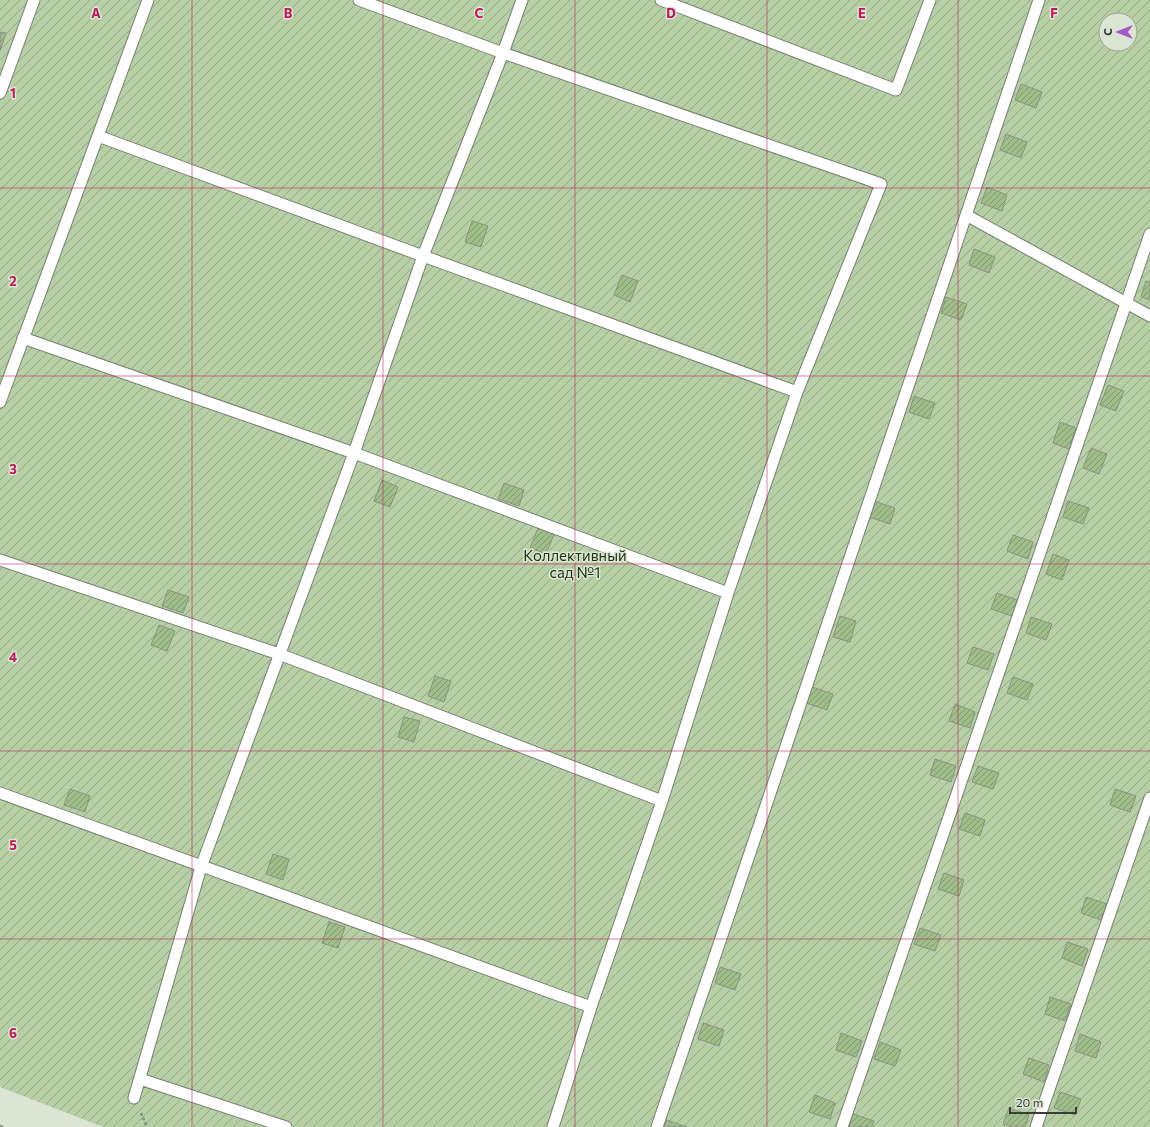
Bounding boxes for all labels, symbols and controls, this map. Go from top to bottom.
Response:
text: A [91,5,101,21]
text: B [284,5,293,21]
text: C [475,5,484,21]
text: D [666,5,676,21]
text: E [858,5,866,21]
text: F [1050,5,1058,21]
north arrow [1098,12,1138,52]
text: С [1101,28,1114,36]
text: 1 [10,85,16,101]
text: 2 [9,273,17,289]
text: 3 [9,461,17,477]
park label: Коллективный сад №1 [523,546,627,581]
text: 4 [9,649,17,665]
text: 5 [9,837,17,853]
text: 6 [9,1025,17,1041]
scale bar [1010,1089,1076,1115]
text: 20 m [1016,1095,1043,1109]

